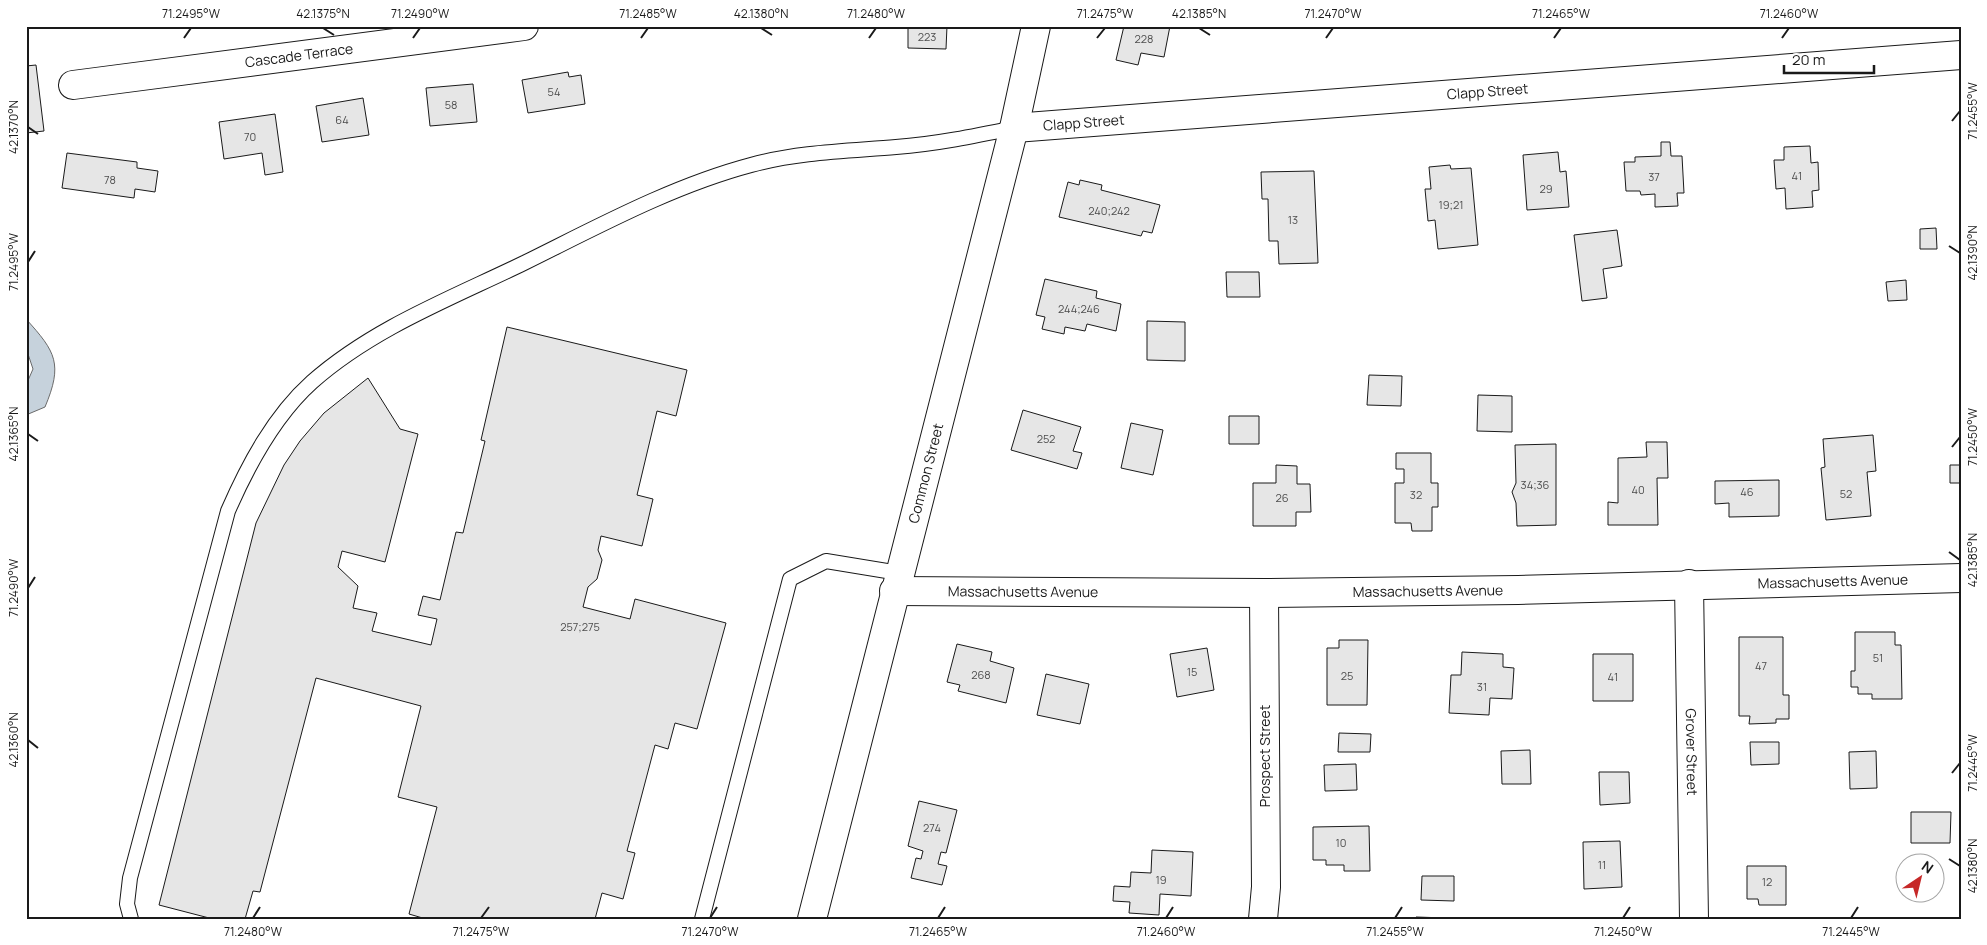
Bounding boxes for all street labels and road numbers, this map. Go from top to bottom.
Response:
street label: Cascade Terrace [244,38,354,71]
street label: Clapp Street [1446,78,1529,104]
street label: Clapp Street [1042,109,1126,135]
street label: Common Street [903,421,947,525]
street label: Massachusetts Avenue [1757,569,1908,593]
street label: Massachusetts Avenue [1353,580,1503,601]
street label: Massachusetts Avenue [948,581,1098,601]
street label: Prospect Street [1255,704,1274,807]
street label: Grover Street [1682,708,1702,796]

